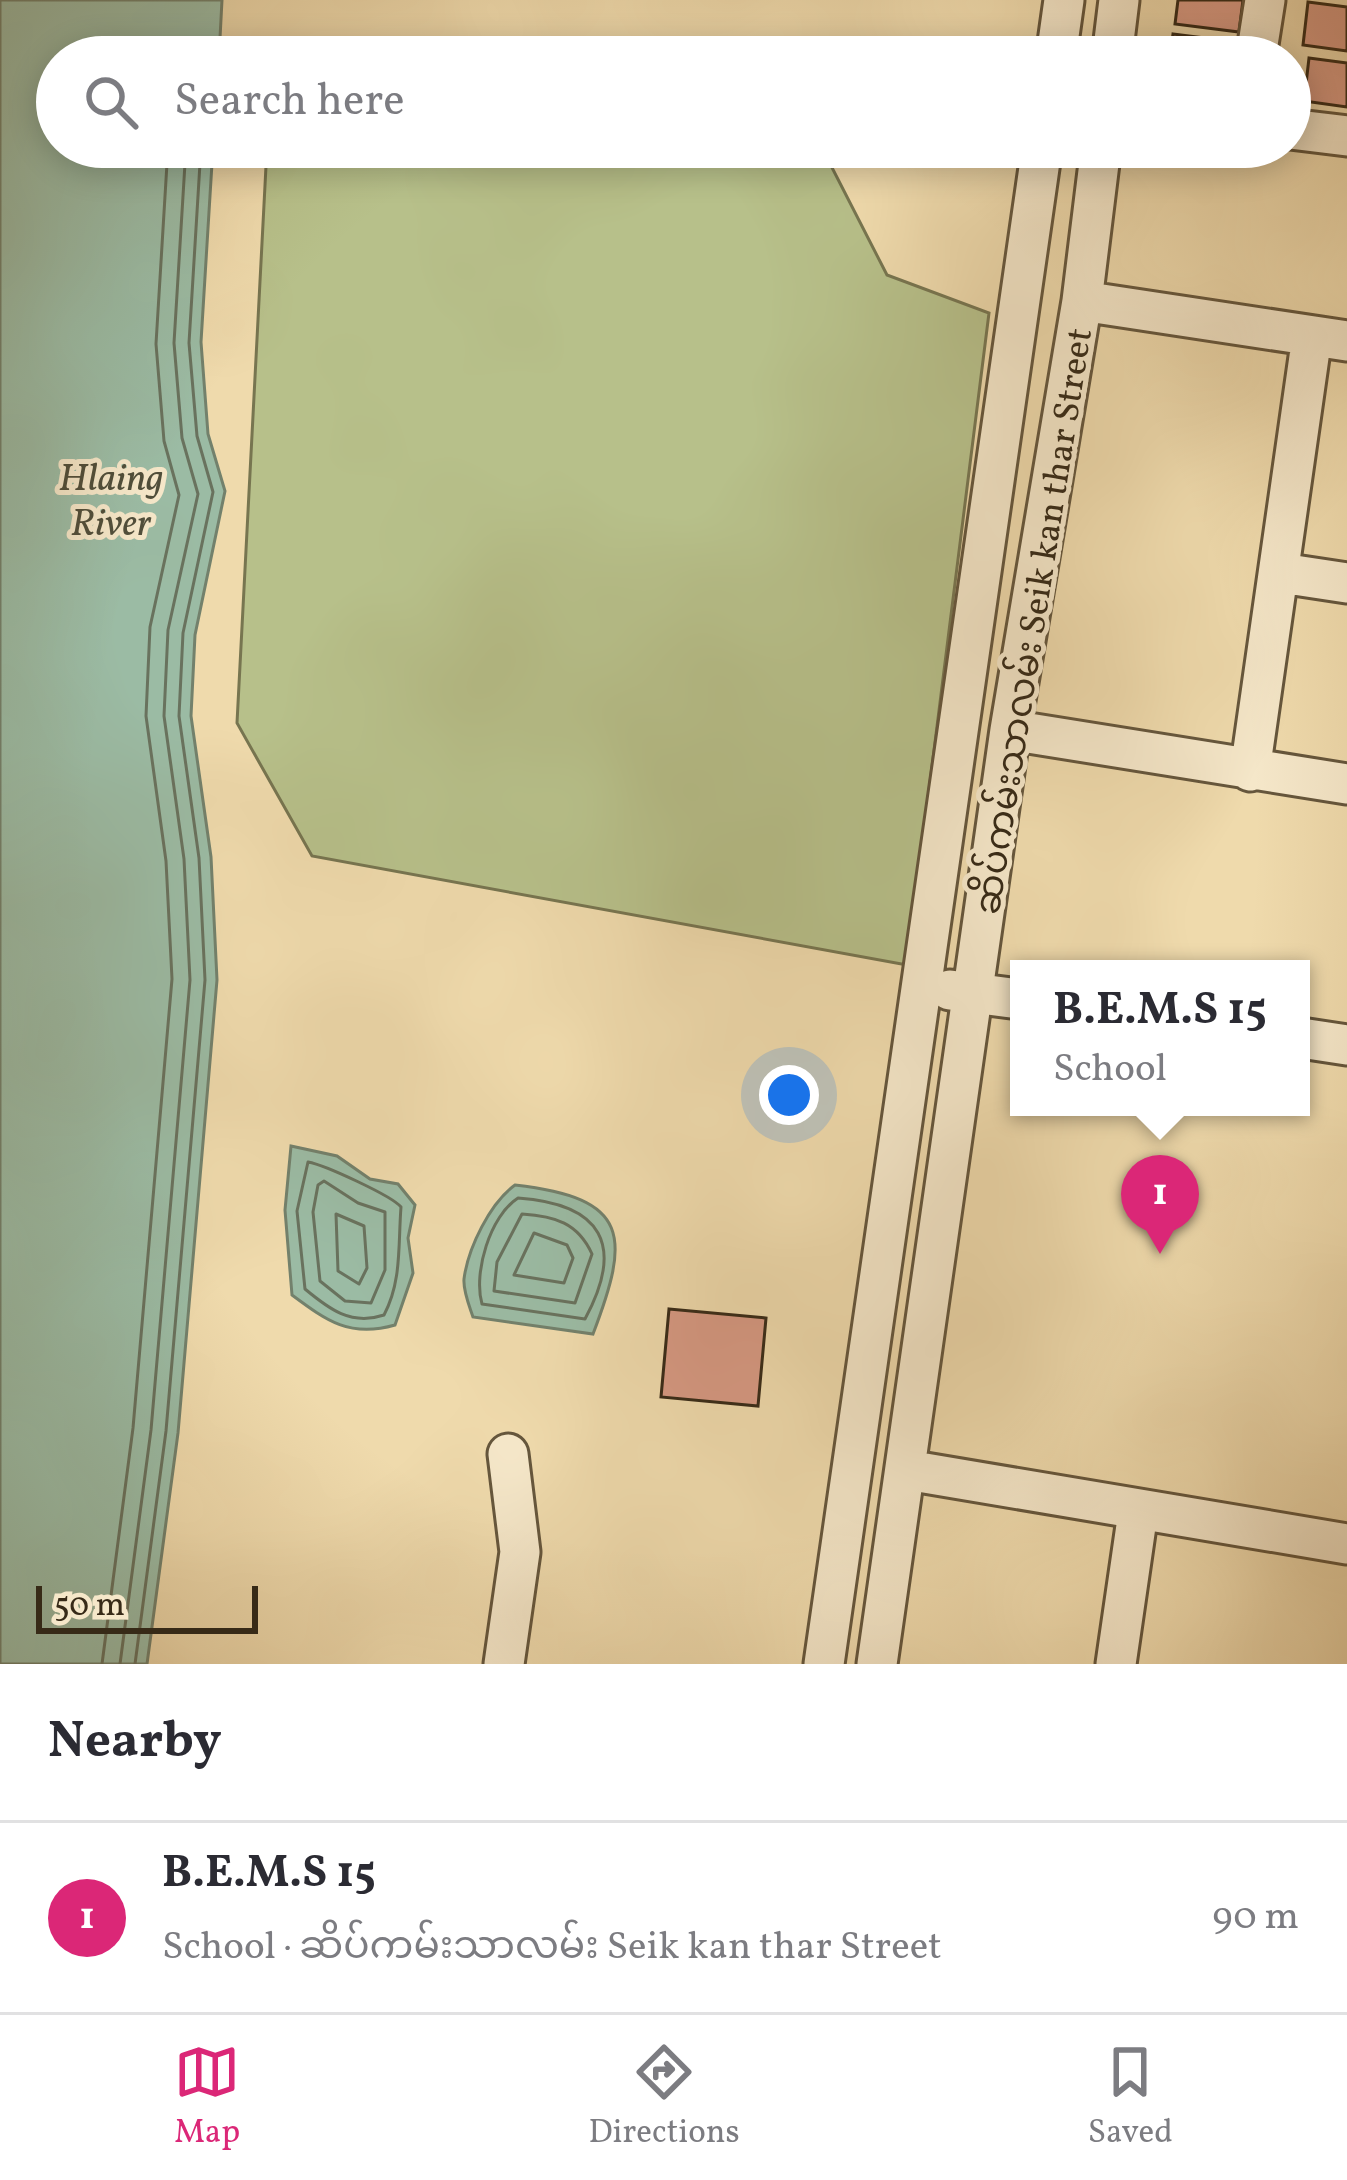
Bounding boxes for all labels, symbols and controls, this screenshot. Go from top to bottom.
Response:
search box [36,36,1311,168]
icon: search [78,69,144,135]
text: Search here [174,71,405,134]
street label: ဆိပ်ကမ်းသာလမ်း Seik kan thar Street [962,324,1107,918]
water label: Hlaing River [59,453,163,552]
popup [1010,960,1310,1116]
text: B.E.M.S 15 [1053,980,1267,1043]
text: School [1053,1043,1167,1097]
your location [759,1065,819,1125]
pin: 1 [1121,1155,1199,1254]
scale bar [36,1580,258,1633]
text: 50 m [54,1584,125,1630]
text: Nearby [48,1707,222,1778]
text: B.E.M.S 15 [162,1843,376,1906]
text: 1 [79,1891,95,1945]
text: 90 m [1212,1891,1299,1945]
text: School · ဆိပ်ကမ်းသာလမ်း Seik kan thar Street [162,1921,942,1975]
tab: Map [174,2039,240,2157]
tab: Directions [588,2039,740,2157]
tab: Saved [1088,2039,1173,2157]

